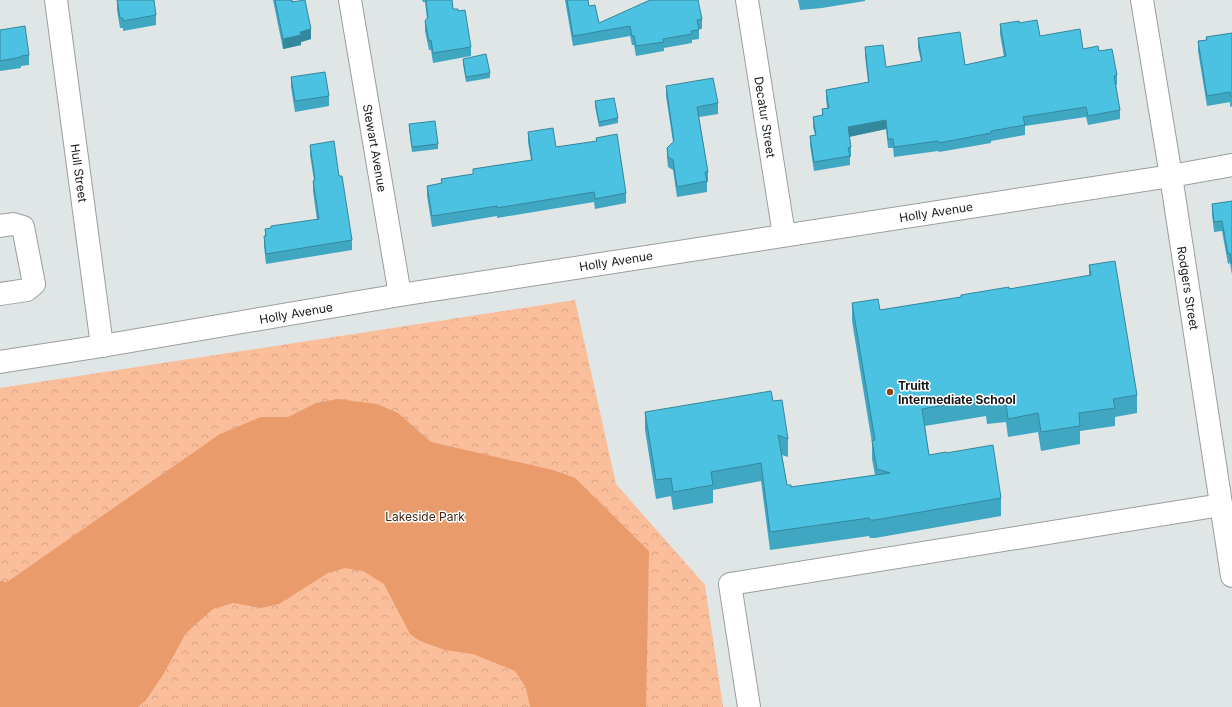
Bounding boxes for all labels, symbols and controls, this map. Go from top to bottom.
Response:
street label: Decatur Street [751,75,779,159]
street label: Stewart Avenue [360,103,390,193]
street label: Hull Street [67,143,91,203]
street label: Holly Avenue [898,199,974,225]
street label: Rodgers Street [1174,245,1202,331]
street label: Holly Avenue [578,248,654,274]
street label: Holly Avenue [258,299,334,327]
place label: Truitt Intermediate School [898,378,1016,407]
marker: Truitt Intermediate School [885,387,895,397]
park label: Lakeside Park [385,509,465,524]

